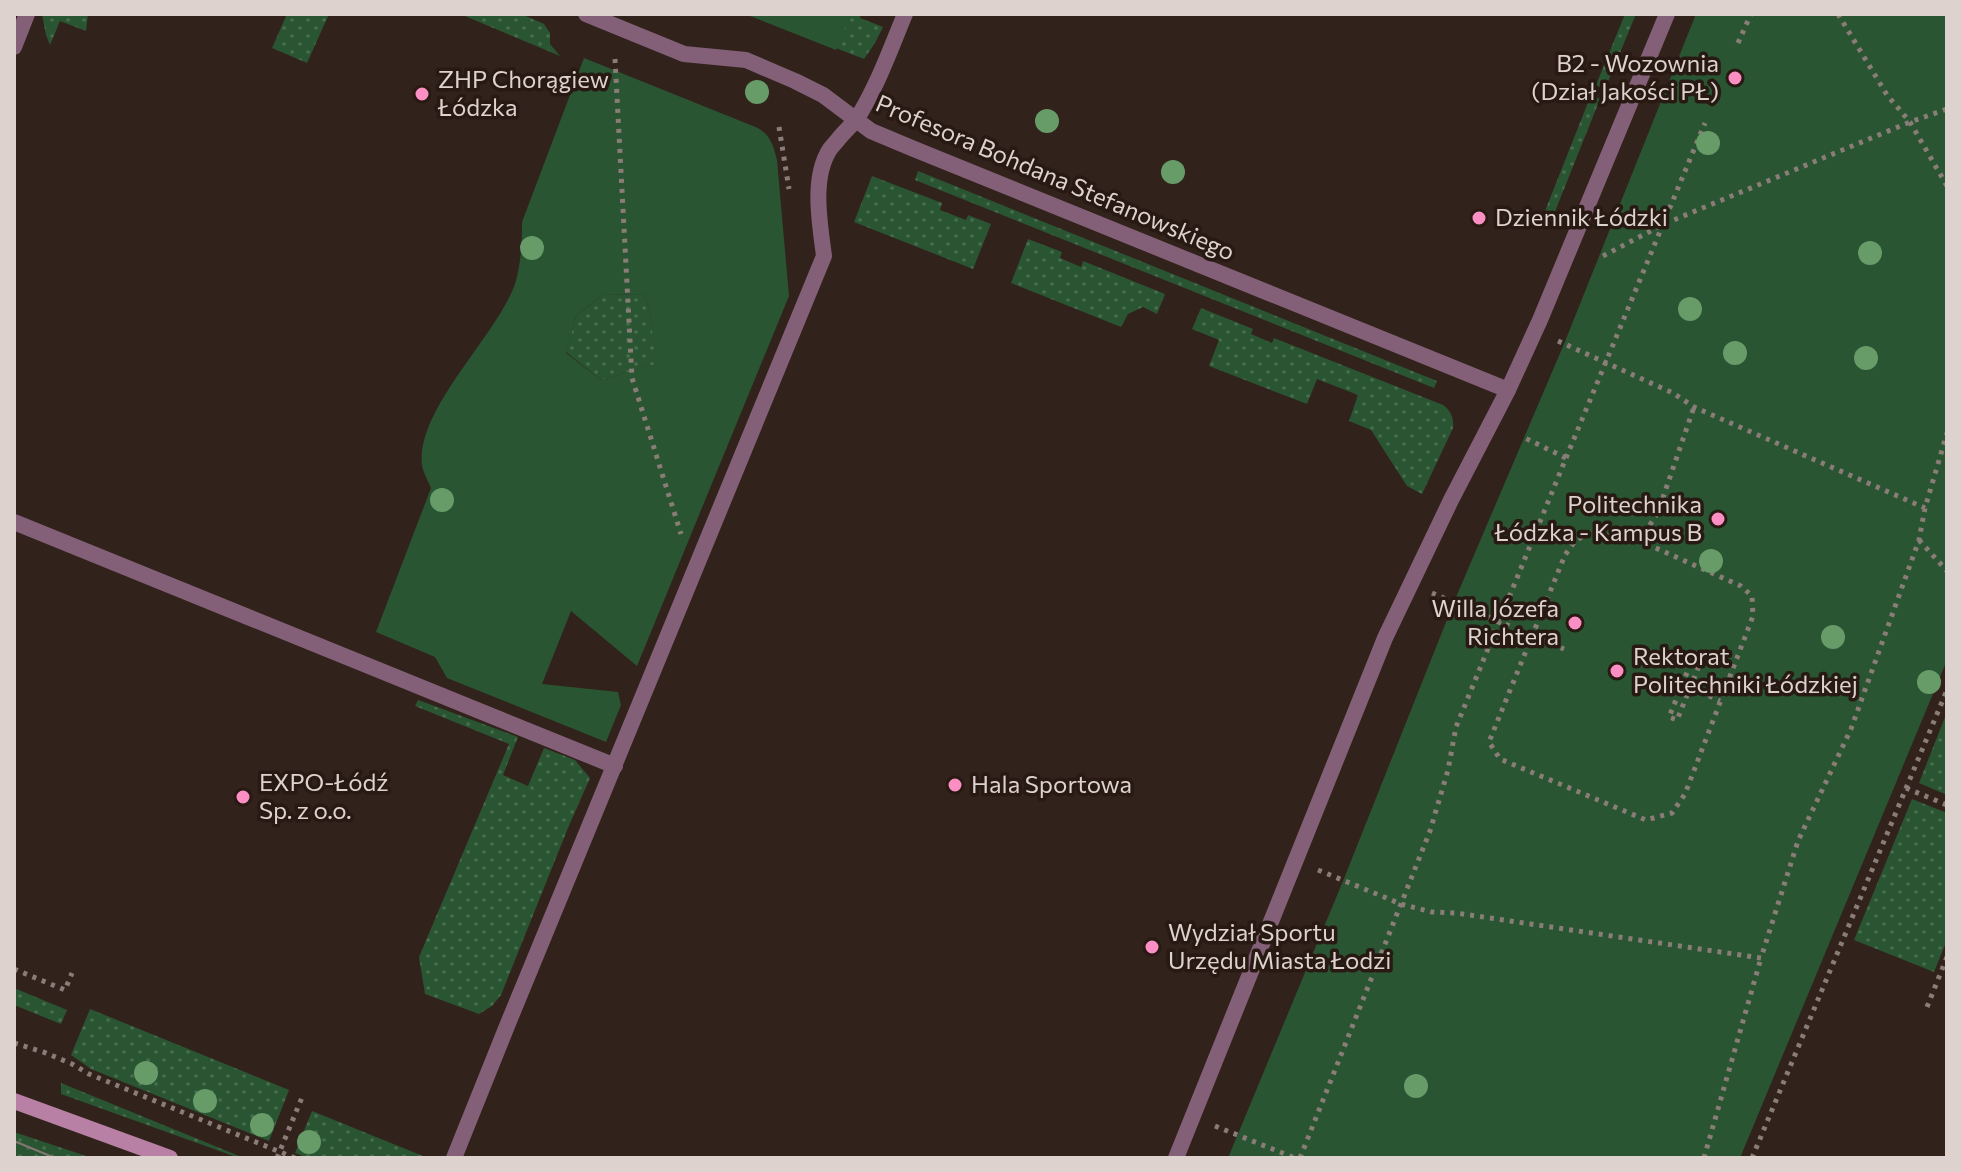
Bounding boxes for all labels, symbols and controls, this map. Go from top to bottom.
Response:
place label: B2 - Wozownia (Dział Jakości PŁ) [1531,48,1719,105]
place label: ZHP Chorągiew Łódzka [437,64,609,121]
marker: B2 - Wozownia (Dział Jakości PŁ) [1726,69,1744,87]
marker: ZHP Chorągiew Łódzka [413,85,431,103]
street label: Profesora Bohdana Stefanowskiego [872,88,1239,266]
place label: Dziennik Łódzki [1495,202,1668,231]
marker: Dziennik Łódzki [1470,209,1488,227]
place label: Politechnika Łódzka - Kampus B [1494,489,1702,546]
marker: Politechnika Łódzka - Kampus B [1709,510,1727,528]
place label: Willa Józefa Richtera [1432,593,1559,650]
marker: Willa Józefa Richtera [1566,614,1584,632]
place label: Rektorat Politechniki Łódzkiej [1633,641,1858,698]
marker: Rektorat Politechniki Łódzkiej [1608,662,1626,680]
place label: EXPO-Łódź Sp. z o.o. [259,767,388,824]
place label: Hala Sportowa [971,769,1132,798]
marker: Hala Sportowa [946,776,964,794]
marker: EXPO-Łódź Sp. z o.o. [234,788,252,806]
place label: Wydział Sportu Urzędu Miasta Łodzi [1168,917,1391,974]
marker: Wydział Sportu Urzędu Miasta Łodzi [1143,938,1161,956]

